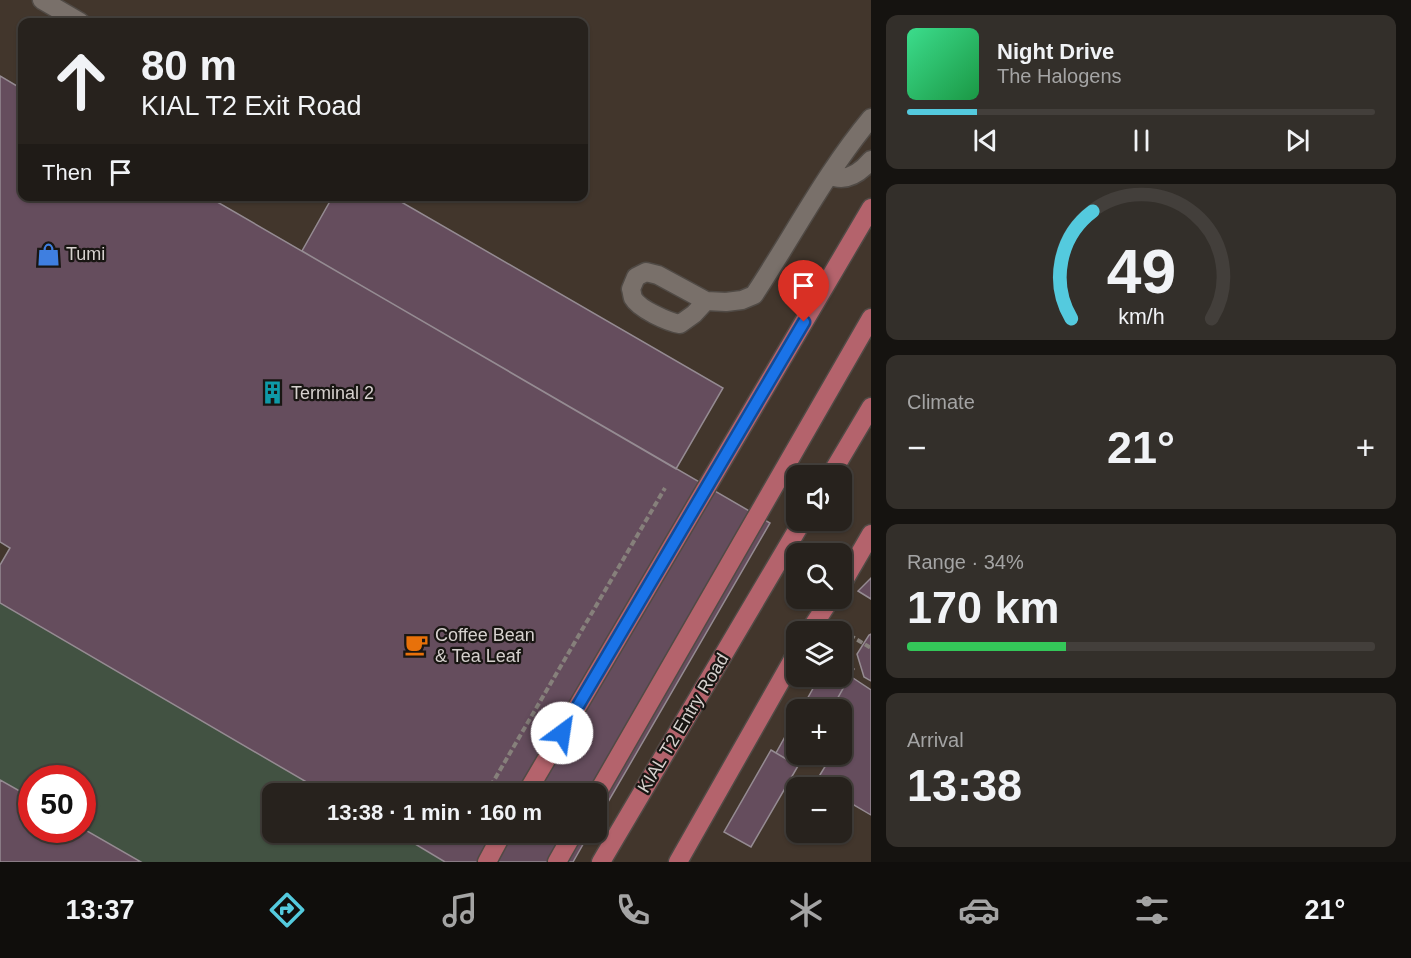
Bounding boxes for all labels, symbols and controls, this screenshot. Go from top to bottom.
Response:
text: Night Drive [997,39,1114,64]
icon: ahead [42,42,120,120]
text: 80 m [141,42,237,89]
text: The Halogens [997,65,1122,87]
text: KIAL T2 Exit Road [141,91,362,121]
icon: previous [969,124,1002,157]
icon: pause [1125,124,1158,157]
icon: next [1281,124,1314,157]
icon: arrive [104,156,137,189]
text: Then [42,160,92,185]
text: 49 [1106,237,1176,306]
shop icon: Tumi [35,241,61,267]
place label: Tumi [66,244,105,264]
pin [778,260,829,322]
icon: arrive [787,269,820,302]
text: km/h [1118,305,1164,329]
building icon: Terminal 2 [260,380,286,406]
place label: Terminal 2 [291,383,374,403]
text: Climate [907,391,975,413]
text: 21° [1107,422,1175,473]
text: − [907,429,926,466]
text: + [1356,429,1375,466]
map controls [786,465,852,843]
button: sound [786,465,852,531]
button: search [786,543,852,609]
text: Range · 34% [907,551,1024,573]
text: 170 km [907,582,1060,633]
button: layers [786,621,852,687]
place label: Coffee Bean & Tea Leaf [435,625,535,666]
cafe icon: Coffee Bean & Tea Leaf [404,632,430,658]
street label: KIAL T2 Entry Road [633,650,733,796]
button: + [786,699,852,765]
position arrow [530,701,594,765]
text: Arrival [907,729,964,751]
text: 13:38 [907,760,1022,811]
speed limit sign: 50 [18,765,96,843]
button: − [786,777,852,843]
text: 13:38 · 1 min · 160 m [327,800,542,825]
icon: directions [266,889,308,931]
icon: music [439,889,481,931]
icon: phone [612,889,654,931]
icon: climate [785,889,827,931]
icon: car [958,889,1000,931]
icon: filters [1131,889,1173,931]
text: 13:37 [66,895,135,925]
text: 21° [1305,895,1345,925]

